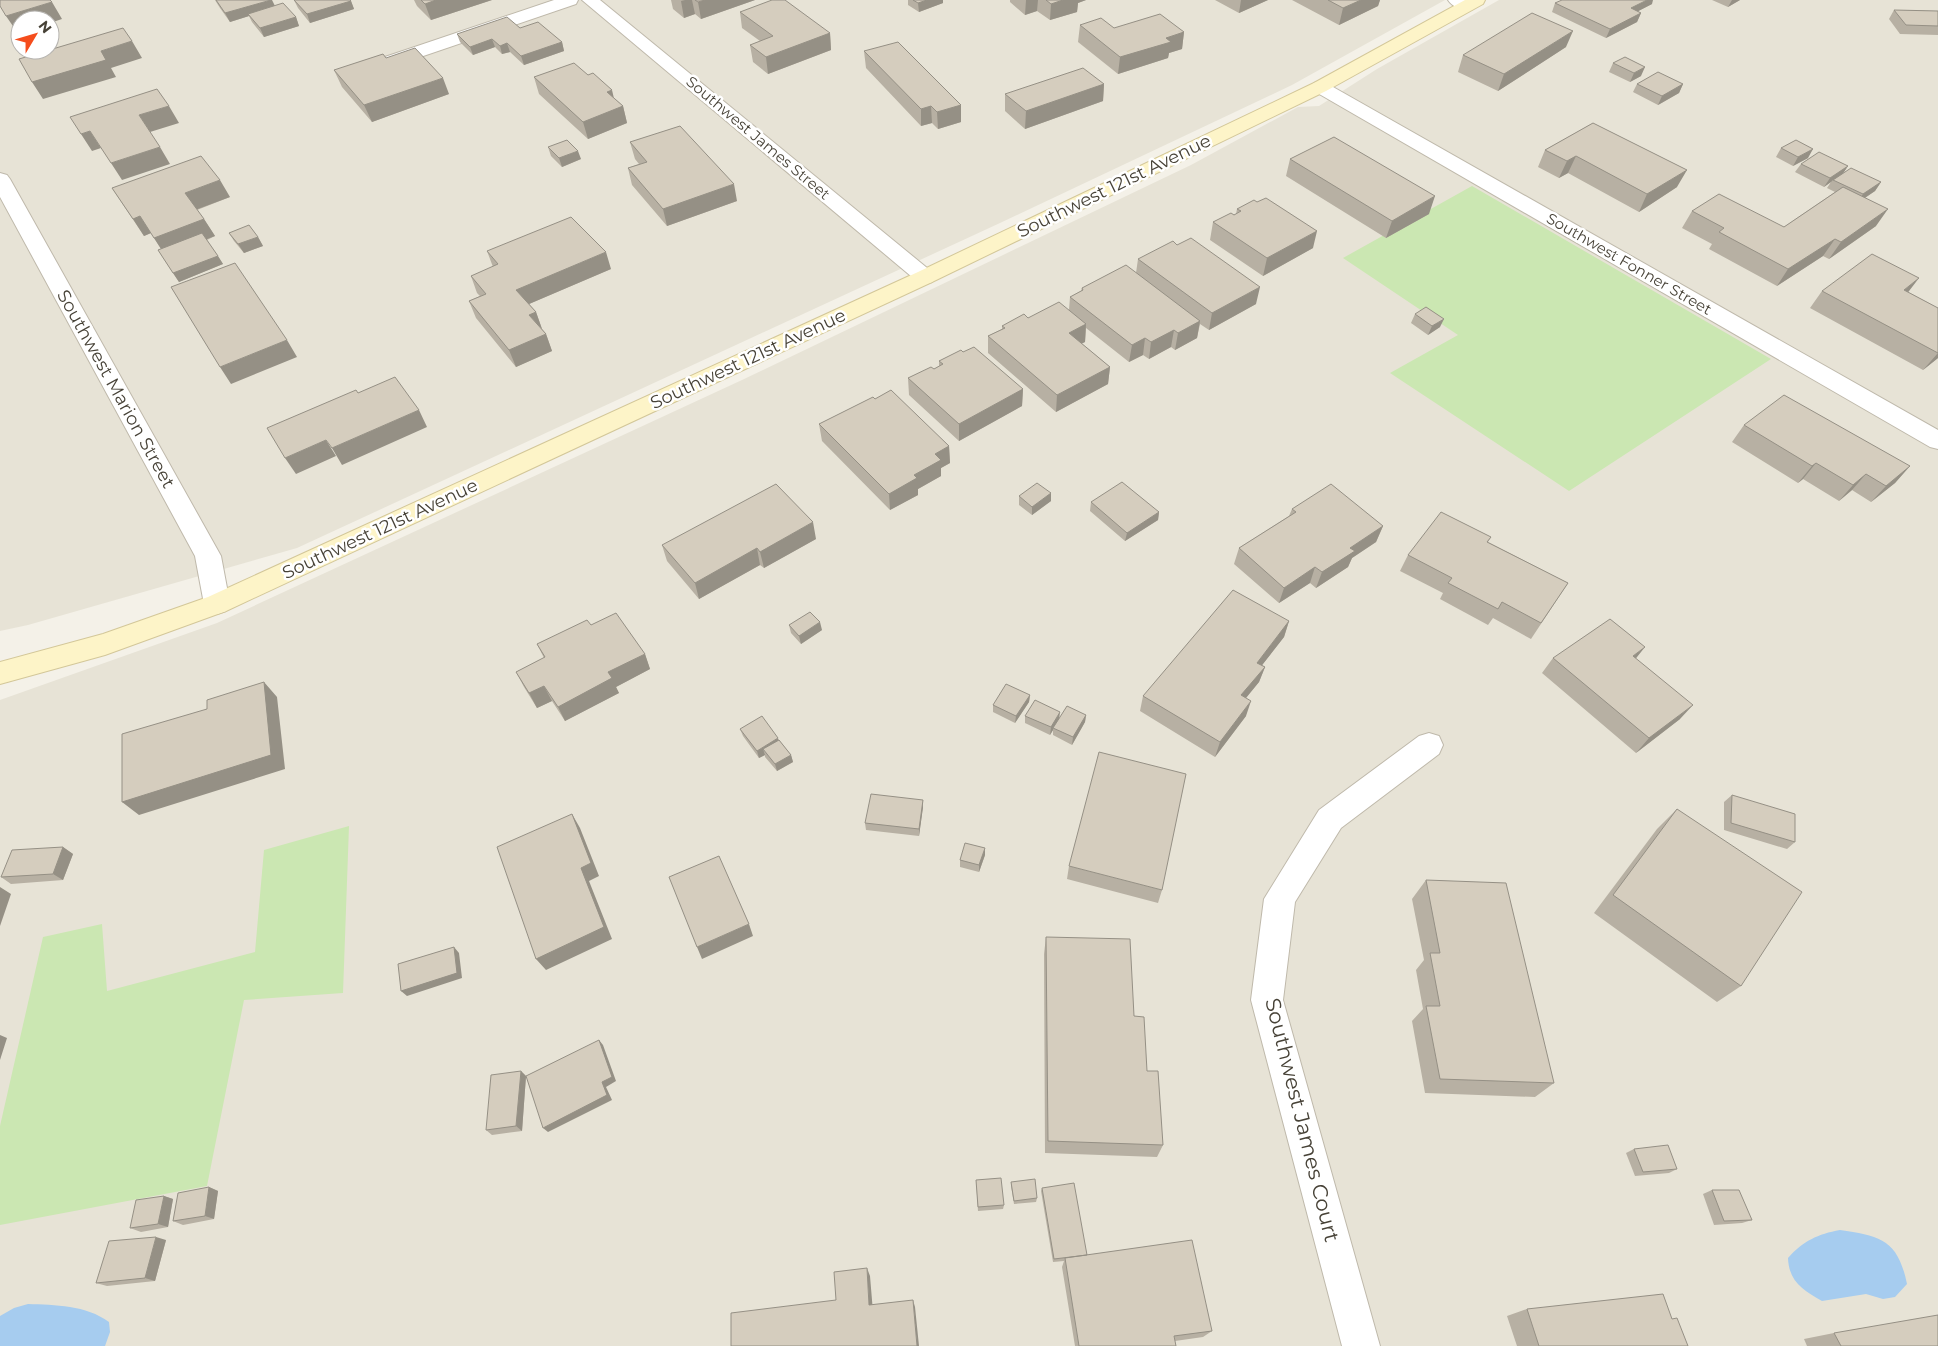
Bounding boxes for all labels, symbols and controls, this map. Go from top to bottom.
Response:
north arrow [10,10,60,60]
text: N [35,17,56,37]
street label: Southwest James Street [682,72,834,203]
street label: Southwest 121st Avenue [1013,129,1215,243]
street label: Southwest Fonner Street [1543,208,1715,319]
street label: Southwest Marion Street [52,286,180,492]
street label: Southwest 121st Avenue [647,304,849,414]
street label: Southwest 121st Avenue [279,474,481,584]
street label: Southwest James Court [1260,995,1345,1244]

